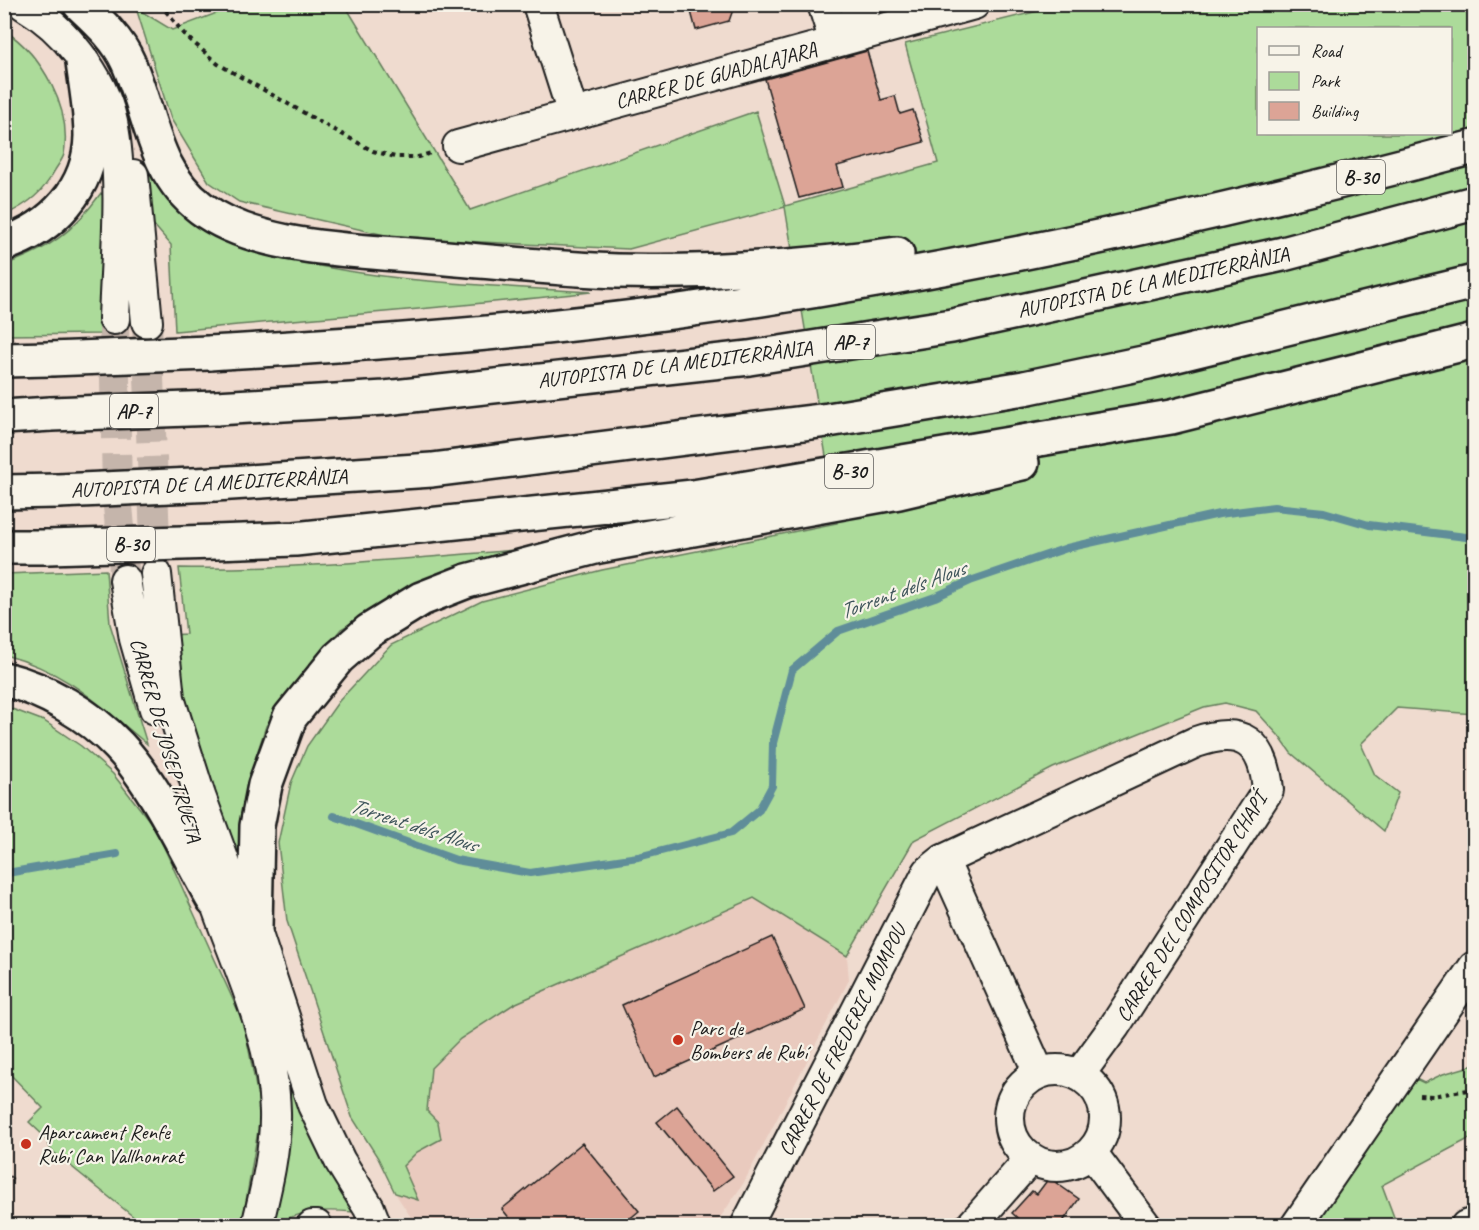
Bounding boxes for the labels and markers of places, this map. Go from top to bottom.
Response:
place label: Parc de Bombers de Rubí [690,1015,812,1065]
marker: Parc de Bombers de Rubí [671,1033,685,1047]
place label: Aparcament Renfe Rubí Can Vallhonrat [38,1119,185,1169]
marker: Aparcament Renfe Rubí Can Vallhonrat [19,1137,33,1151]

